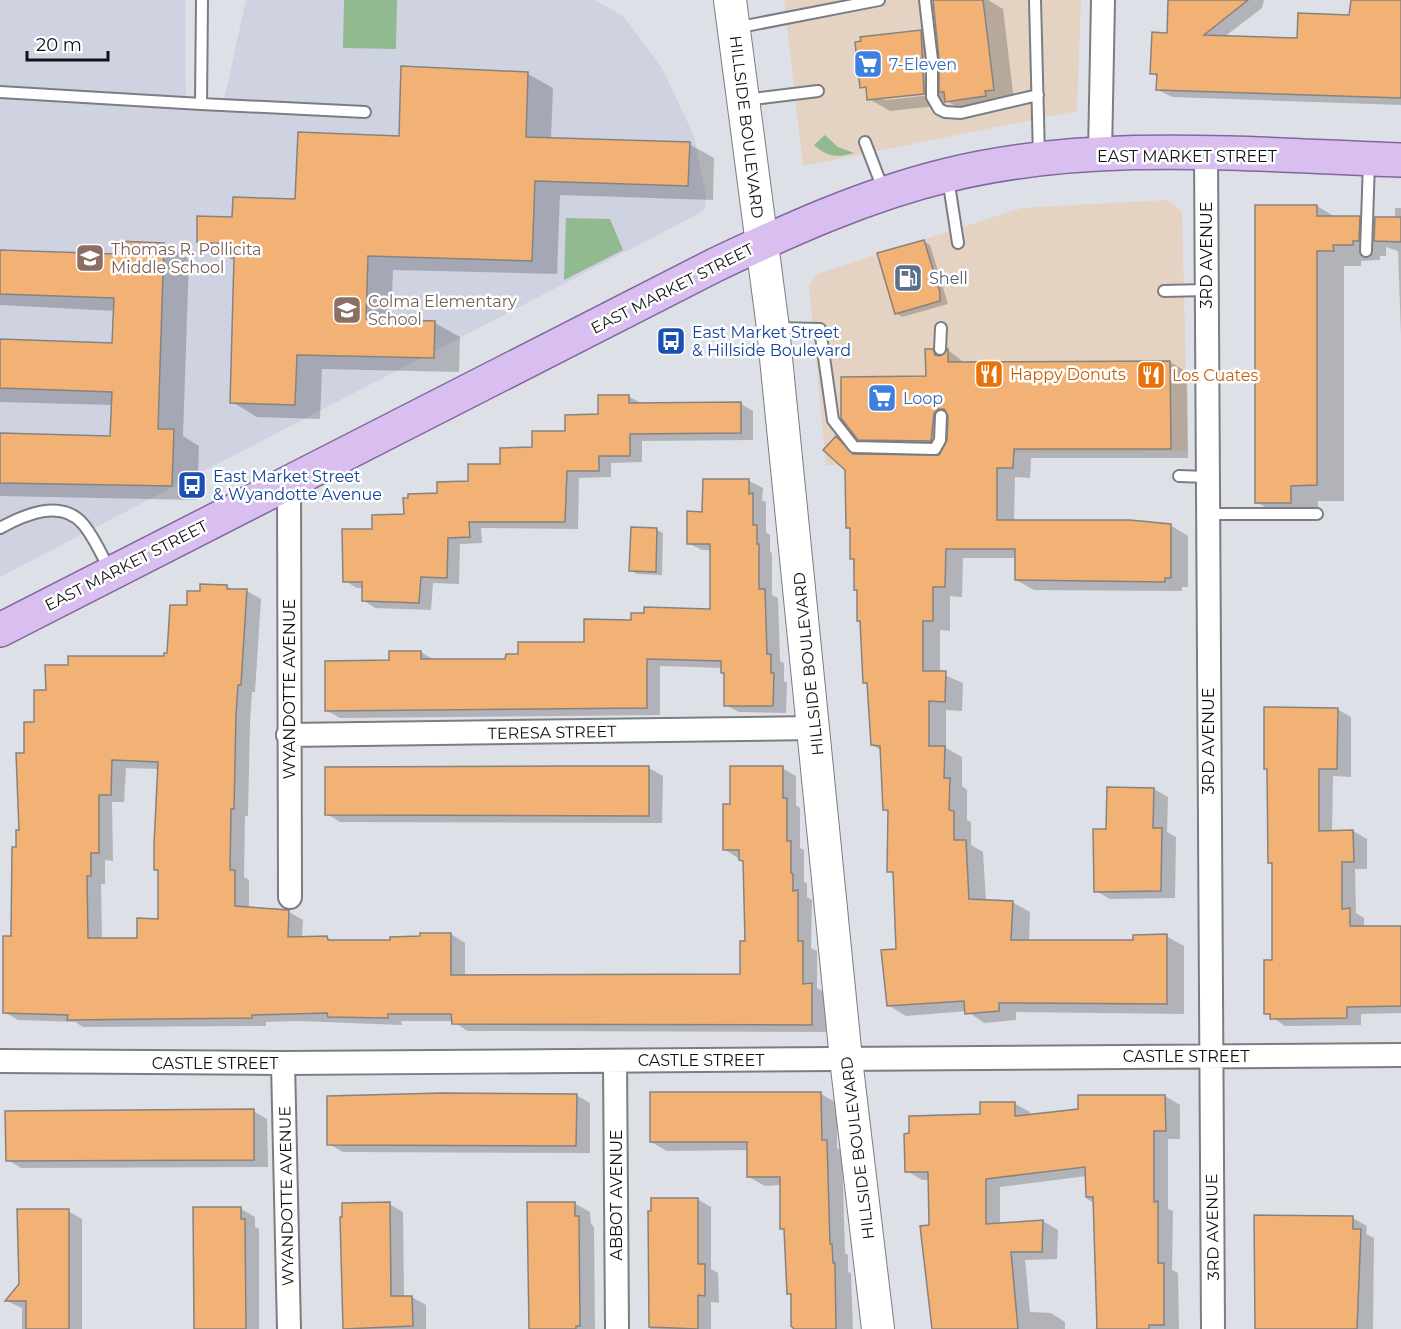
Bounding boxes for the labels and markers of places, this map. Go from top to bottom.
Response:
supermarket icon: 7-Eleven [852,48,884,80]
place label: 7-Eleven [889,55,957,74]
place label: Thomas R. Pollicita Middle School [111,240,262,277]
school or university icon: Thomas R. Pollicita Middle School [74,242,106,274]
fuel station icon: Shell [892,262,924,294]
place label: Shell [929,269,968,288]
place label: Colma Elementary School [368,292,517,329]
school or university icon: Colma Elementary School [331,294,363,326]
place label: East Market Street & Hillside Boulevard [692,323,851,360]
bus stop icon: East Market Street & Hillside Boulevard [655,325,687,357]
restaurant icon: Happy Donuts [973,358,1005,390]
restaurant icon: Los Cuates [1135,359,1167,391]
place label: Happy Donuts [1010,365,1126,384]
place label: Los Cuates [1172,366,1258,385]
supermarket icon: Loop [866,382,898,414]
place label: Loop [903,389,943,408]
place label: East Market Street & Wyandotte Avenue [213,467,382,504]
bus stop icon: East Market Street & Wyandotte Avenue [176,469,208,501]

